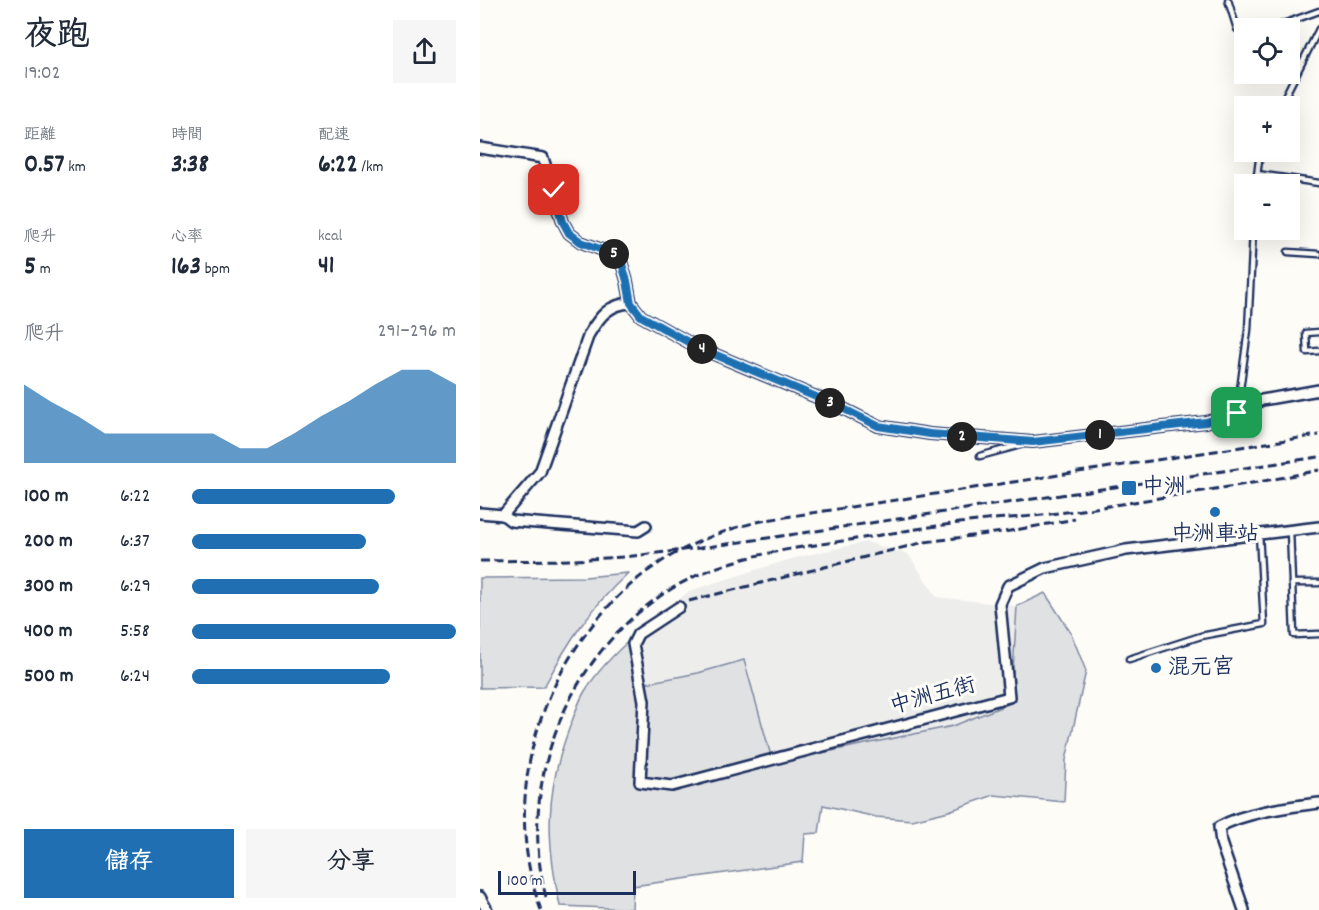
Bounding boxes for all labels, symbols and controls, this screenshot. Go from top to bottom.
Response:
text: 夜跑 [24,14,90,61]
map controls [1234,18,1300,240]
button: locate [1234,18,1300,84]
button: share [393,20,456,83]
text: 19:02 [24,60,61,88]
button: + [1234,96,1300,162]
text: 距離 [24,124,56,147]
text: 時間 [171,124,203,147]
text: 配速 [318,124,350,147]
text: 0.57 [24,147,64,184]
text: 3:38 [171,147,209,184]
text: 6:22 [318,147,358,184]
text: km [64,156,86,179]
text: /km [358,156,384,179]
pin [528,164,579,215]
icon: check [537,173,570,206]
button: − [1234,174,1300,240]
text: kcal [318,225,342,248]
text: 爬升 [24,226,56,249]
text: 心率 [171,226,203,249]
pin: 5 [599,239,629,269]
text: 5 [610,242,618,265]
text: 41 [318,248,334,285]
text: 5 [24,249,36,286]
text: 163 [171,249,201,286]
text: m [36,258,51,281]
text: bpm [201,258,230,281]
text: 291–296 m [378,318,456,346]
text: 爬升 [24,321,64,349]
pin: 4 [687,334,717,364]
text: 4 [699,337,705,360]
pin [1211,387,1262,438]
pin: 3 [815,388,845,418]
text: 3 [826,391,834,414]
icon: arrive [1220,396,1253,429]
pin: 1 [1085,420,1115,450]
pin: 2 [947,422,977,452]
text: 1 [1098,423,1102,446]
text: 2 [959,425,966,448]
place label: 中洲 [1142,473,1186,504]
marker: 中洲 [1120,479,1138,497]
text: 100 m [24,483,69,511]
text: 6:22 [120,483,151,511]
marker: 中洲車站 [1208,505,1222,519]
place label: 中洲車站 [1171,520,1259,551]
text: 200 m [24,528,73,556]
text: 6:37 [120,528,150,556]
text: 300 m [24,573,73,601]
text: 6:29 [120,573,151,601]
text: 400 m [24,618,72,646]
text: 5:58 [120,618,150,646]
place label: 混元宮 [1168,653,1234,684]
marker: 混元宮 [1149,661,1163,675]
text: 500 m [24,663,73,691]
text: 6:24 [120,663,150,691]
street label: 中洲五街 [886,671,980,723]
button: 儲存 [24,829,234,898]
button: 分享 [246,829,456,898]
scale bar [498,868,636,896]
text: 100 m [507,870,543,893]

